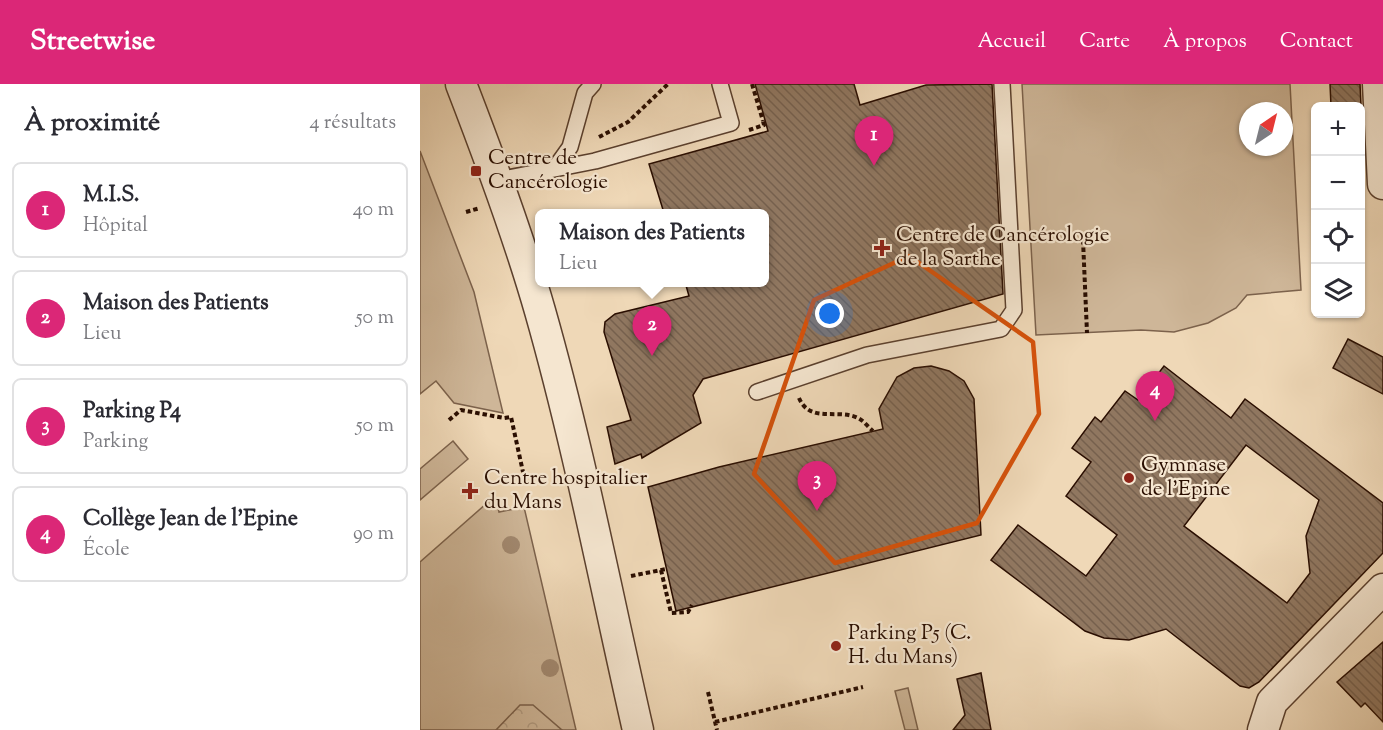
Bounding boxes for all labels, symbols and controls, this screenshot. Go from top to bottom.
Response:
text: Streetwise [30,22,155,62]
text: Accueil [978,27,1046,57]
text: Carte [1079,27,1130,57]
text: À propos [1163,27,1247,57]
text: Contact [1280,27,1353,57]
north arrow [1239,102,1293,156]
map controls [1311,102,1365,318]
button: + [1311,102,1365,156]
text: À proximité [24,105,160,142]
text: 4 résultats [310,109,396,138]
pin: 1 [854,116,894,166]
place label: Centre de Cancérologie [488,144,608,198]
button: − [1311,156,1365,210]
marker: Centre de Cancérologie [469,164,483,178]
text: M.I.S. [83,180,139,212]
text: 1 [42,196,49,225]
text: 40 m [353,196,394,225]
popup [535,209,769,287]
button: locate [1311,210,1365,264]
text: Hôpital [83,212,148,241]
text: Maison des Patients [559,218,745,250]
place label: Centre de Cancérologie de la Sarthe [896,221,1110,275]
marker: Centre de Cancérologie de la Sarthe [873,239,891,257]
text: Lieu [559,250,598,279]
button: layers [1311,264,1365,318]
text: Maison des Patients [83,288,269,320]
your location [815,299,844,328]
text: 2 [41,304,50,333]
text: 50 m [356,304,394,333]
pin: 2 [632,306,672,356]
text: Lieu [83,320,121,349]
pin: 4 [1136,372,1174,421]
text: Parking P4 [83,396,181,428]
text: 3 [41,412,50,441]
text: 50 m [356,412,394,441]
text: Parking [83,428,148,457]
place label: Gymnase de l'Epine [1141,451,1230,505]
pin: 3 [798,462,836,511]
place label: Centre hospitalier du Mans [484,464,647,518]
marker: Gymnase de l'Epine [1122,471,1136,485]
marker: Centre hospitalier du Mans [461,482,479,500]
text: Collège Jean de l'Epine [83,504,298,536]
text: 4 [40,520,51,549]
text: 90 m [353,520,394,549]
text: École [83,536,130,565]
place label: Parking P5 (C. H. du Mans) [848,619,971,673]
marker: Parking P5 (C. H. du Mans) [829,639,843,653]

